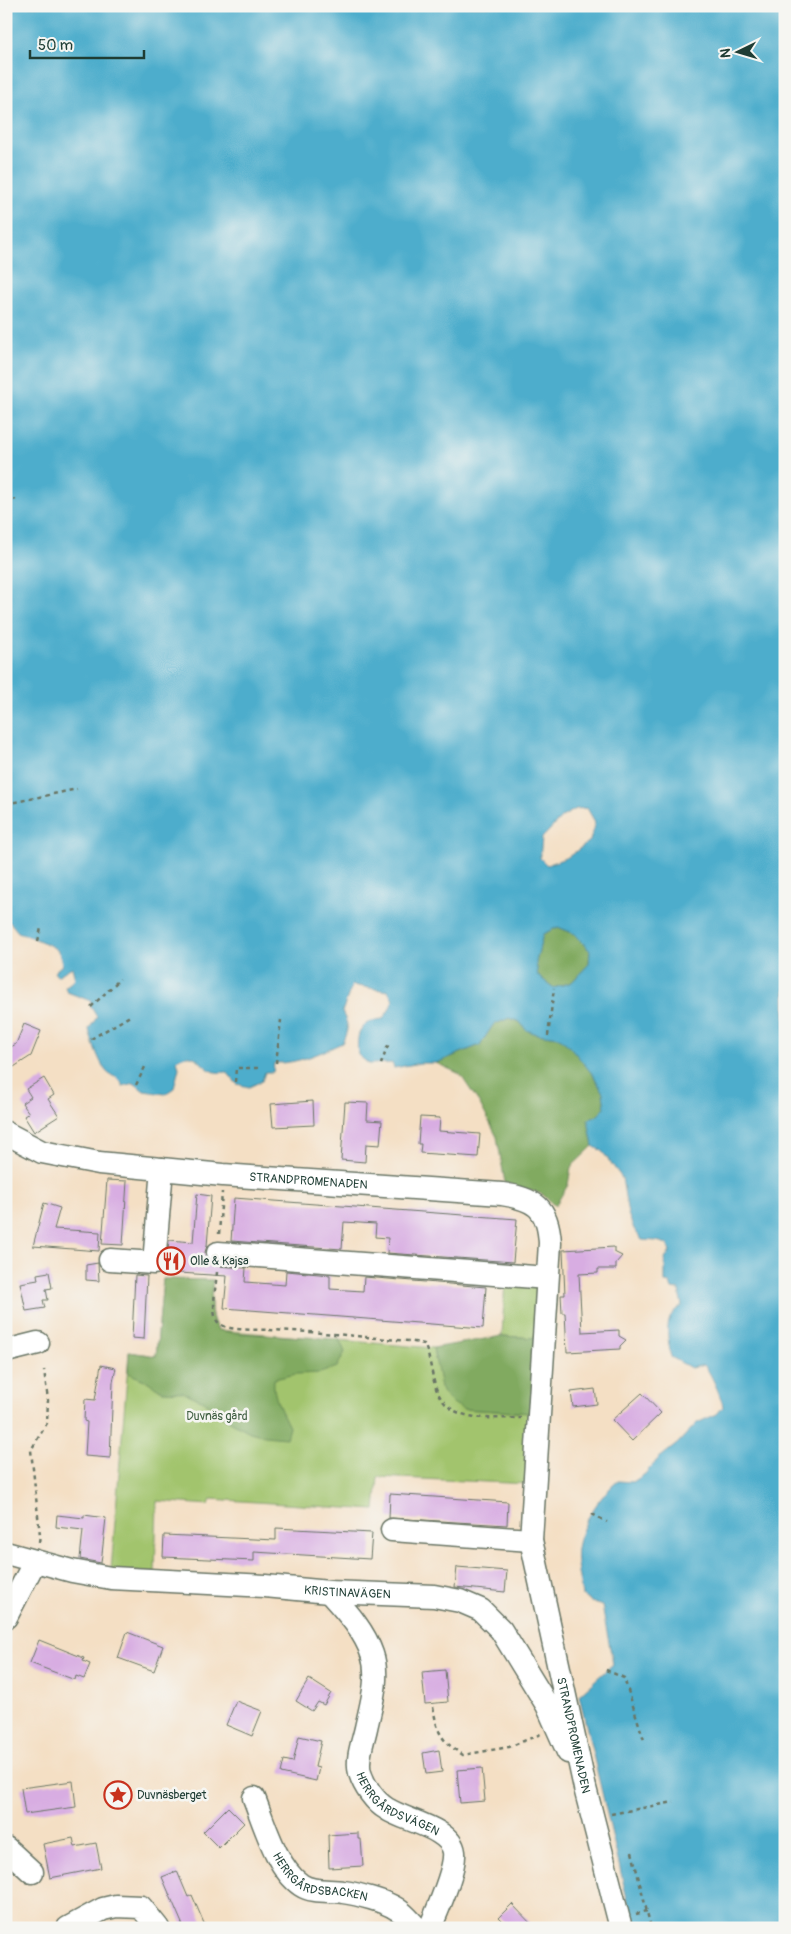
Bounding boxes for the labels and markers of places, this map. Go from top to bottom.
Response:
restaurant icon: Olle & Kajsa [156,1246,186,1276]
place label: Olle & Kajsa [190,1254,249,1269]
place icon: Duvnäsberget [103,1780,133,1810]
place label: Duvnäsberget [137,1788,207,1803]

